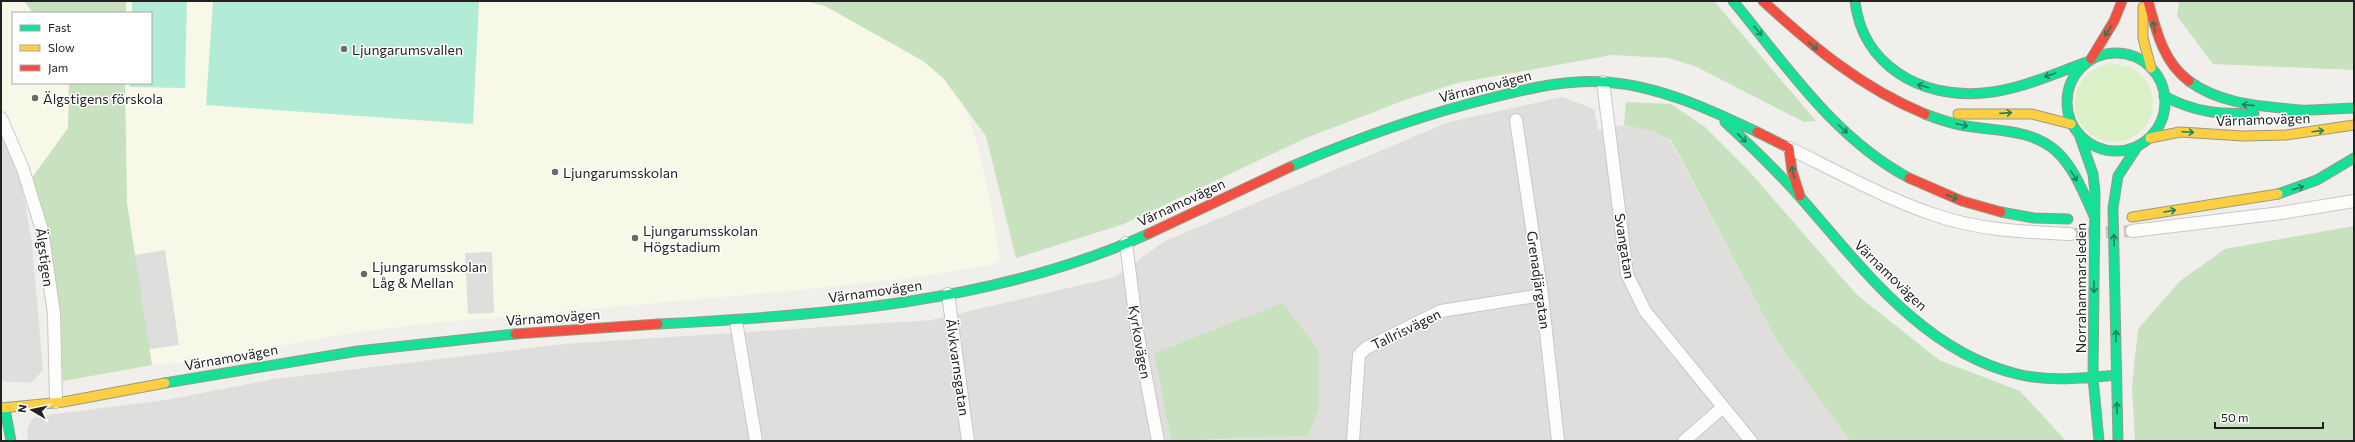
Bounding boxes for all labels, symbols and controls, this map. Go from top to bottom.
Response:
legend [12,12,152,84]
text: Fast [48,20,71,34]
one-way arrow [2150,21,2157,34]
one-way arrow [2104,25,2112,37]
one-way arrow [1753,26,1762,36]
text: Slow [48,40,75,54]
place label: Ljungarumsvallen [352,41,463,58]
one-way arrow [1808,42,1819,50]
marker: Ljungarumsvallen [339,44,349,54]
text: Jam [48,60,68,75]
street label: Värnamovägen [1437,66,1533,106]
one-way arrow [2044,71,2056,79]
one-way arrow [1917,82,1930,89]
place label: Älgstigens förskola [43,90,163,107]
marker: Älgstigens förskola [30,93,40,103]
one-way arrow [2242,101,2255,108]
street label: Värnamovägen [2215,109,2311,129]
one-way arrow [1999,110,2012,117]
one-way arrow [1955,122,1968,130]
one-way arrow [1838,124,1848,133]
one-way arrow [2311,127,2324,135]
one-way arrow [2181,128,2194,136]
one-way arrow [1737,133,1747,143]
place label: Ljungarumsskolan [563,164,678,181]
one-way arrow [1788,166,1796,179]
marker: Ljungarumsskolan [550,167,560,177]
one-way arrow [2071,170,2079,182]
street label: Värnamovägen [1135,174,1227,230]
one-way arrow [2291,184,2304,191]
one-way arrow [1946,194,1958,202]
one-way arrow [2163,206,2176,214]
street label: Svangatan [1611,212,1639,280]
place label: Ljungarumsskolan Högstadium [643,222,758,255]
street label: Norrahammarsleden [2072,223,2089,353]
street label: Älgstigen [32,226,58,288]
street label: Grenadjärgatan [1524,230,1554,330]
marker: Ljungarumsskolan Högstadium [630,233,640,243]
one-way arrow [2110,234,2117,247]
street label: Värnamovägen [1851,236,1931,314]
place label: Ljungarumsskolan Låg & Mellan [372,258,487,291]
marker: Ljungarumsskolan Låg & Mellan [359,269,369,279]
street label: Värnamovägen [827,276,923,306]
one-way arrow [2090,280,2098,293]
street label: Kyrkovägen [1125,304,1155,380]
street label: Värnamovägen [505,305,601,329]
street label: Tallrisvägen [1369,305,1443,353]
street label: Älvkvarnsgatan [943,317,973,417]
one-way arrow [2112,330,2120,343]
street label: Värnamovägen [183,340,279,374]
north arrow [12,390,52,430]
one-way arrow [2113,402,2121,415]
text: N [15,403,29,413]
scale bar [2215,404,2323,430]
text: 50 m [2221,410,2249,424]

